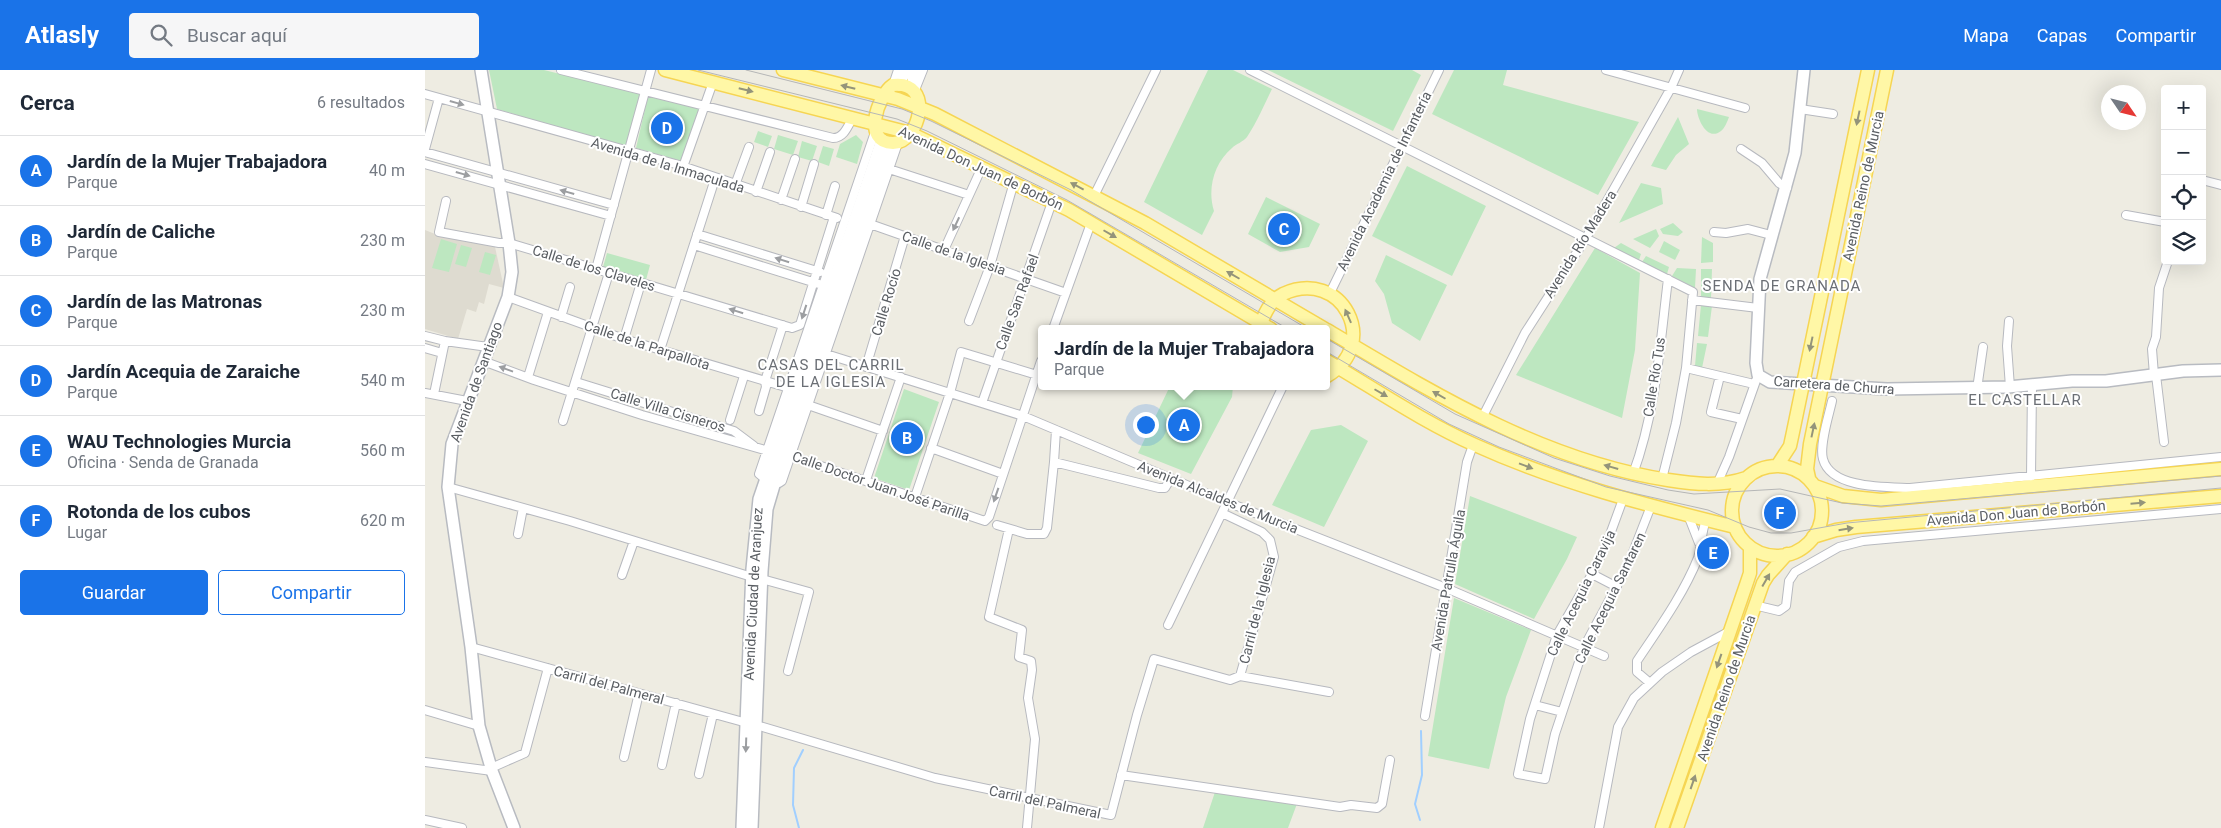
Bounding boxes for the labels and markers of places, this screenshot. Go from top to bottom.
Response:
pin: D [651,109,683,147]
pin: C [1268,210,1300,248]
pin: A [1168,406,1200,444]
pin: B [891,419,923,457]
pin: F [1764,494,1796,532]
pin: E [1697,534,1729,572]

